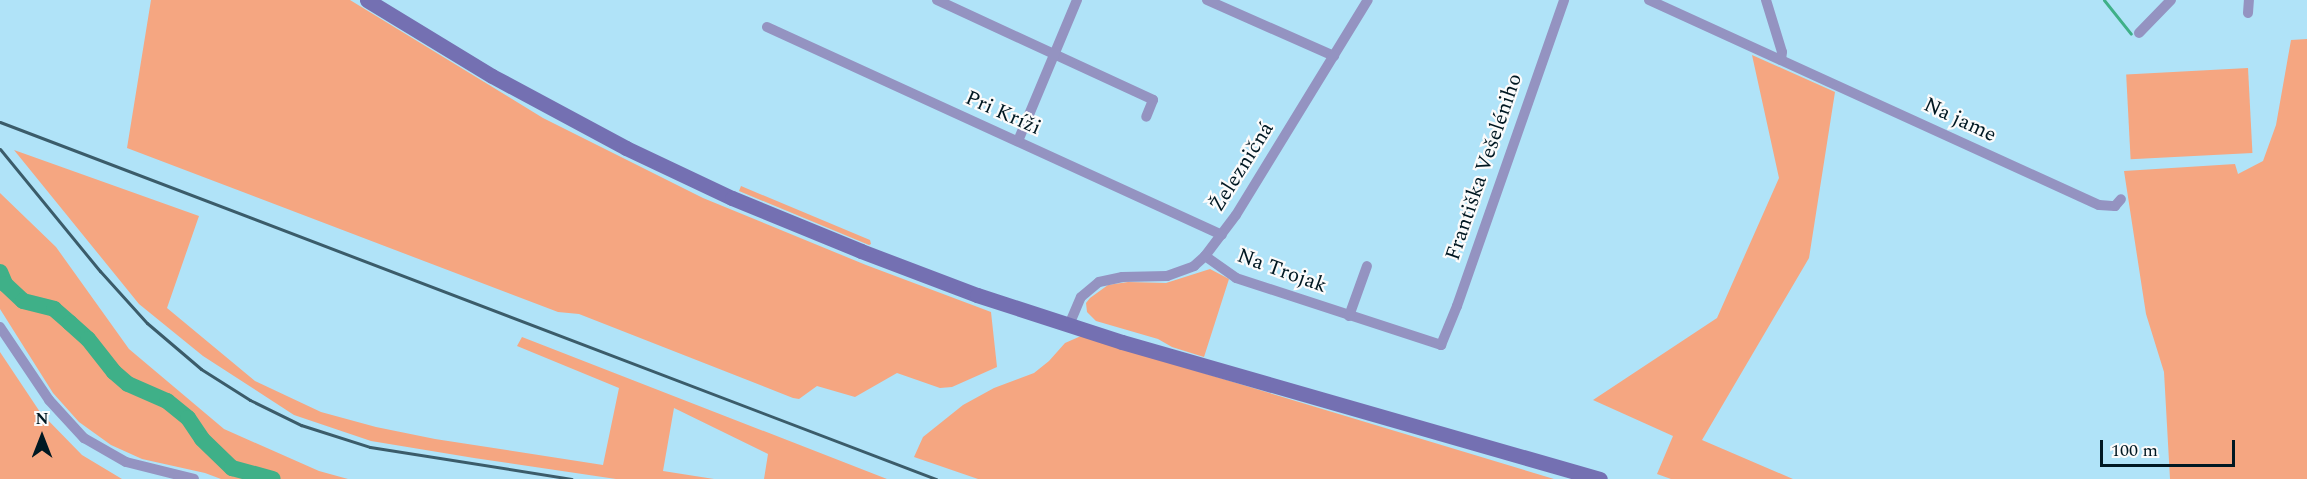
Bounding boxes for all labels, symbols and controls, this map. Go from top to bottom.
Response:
street label: Františka Vešeléniho [1440,70,1528,264]
street label: Pri Kríži [961,85,1045,141]
street label: Na jame [1920,92,2000,148]
street label: Železničná [1205,118,1279,216]
street label: Na Trojak [1234,243,1330,299]
north arrow [12,407,72,467]
text: N [35,407,49,431]
scale bar [2103,428,2238,466]
text: 100 m [2111,437,2158,464]

